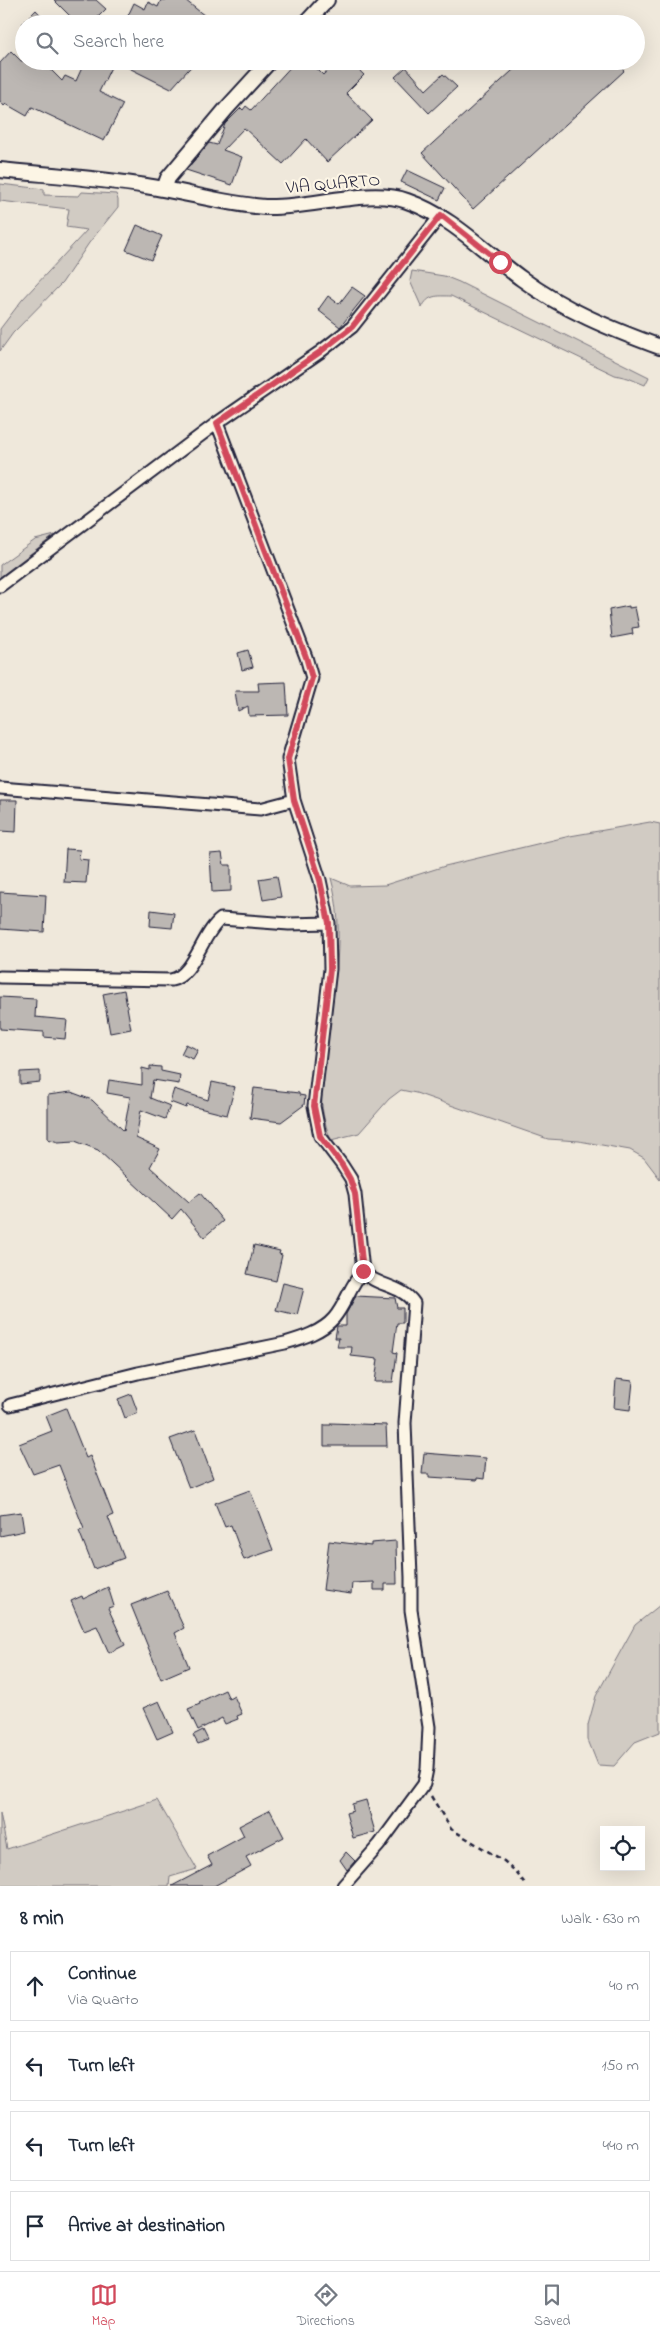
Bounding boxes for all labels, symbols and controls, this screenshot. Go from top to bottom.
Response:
search box [15,15,645,70]
icon: search [33,29,61,57]
text: Search here [73,29,164,56]
street label: VIA QUARTO [284,168,381,202]
route start [489,251,512,274]
route end [352,1260,375,1283]
map controls [600,1826,645,1871]
button: locate [600,1826,645,1871]
text: 8 min [20,1904,64,1934]
text: Walk · 630 m [561,1907,640,1931]
text: Continue [68,1961,136,1988]
icon: ahead [21,1972,49,2000]
text: 40 m [609,1974,639,1998]
text: Via Quarto [68,1988,139,2012]
icon: left [21,2052,49,2080]
text: Turn left [68,2053,135,2080]
text: 150 m [601,2054,639,2078]
icon: left [21,2132,49,2160]
text: Turn left [68,2133,135,2160]
text: 440 m [602,2134,639,2158]
icon: arrive [21,2212,49,2240]
text: Arrive at destination [68,2213,225,2240]
tab: Map [90,2281,118,2332]
tab: Directions [297,2281,355,2332]
tab: Saved [534,2281,570,2332]

